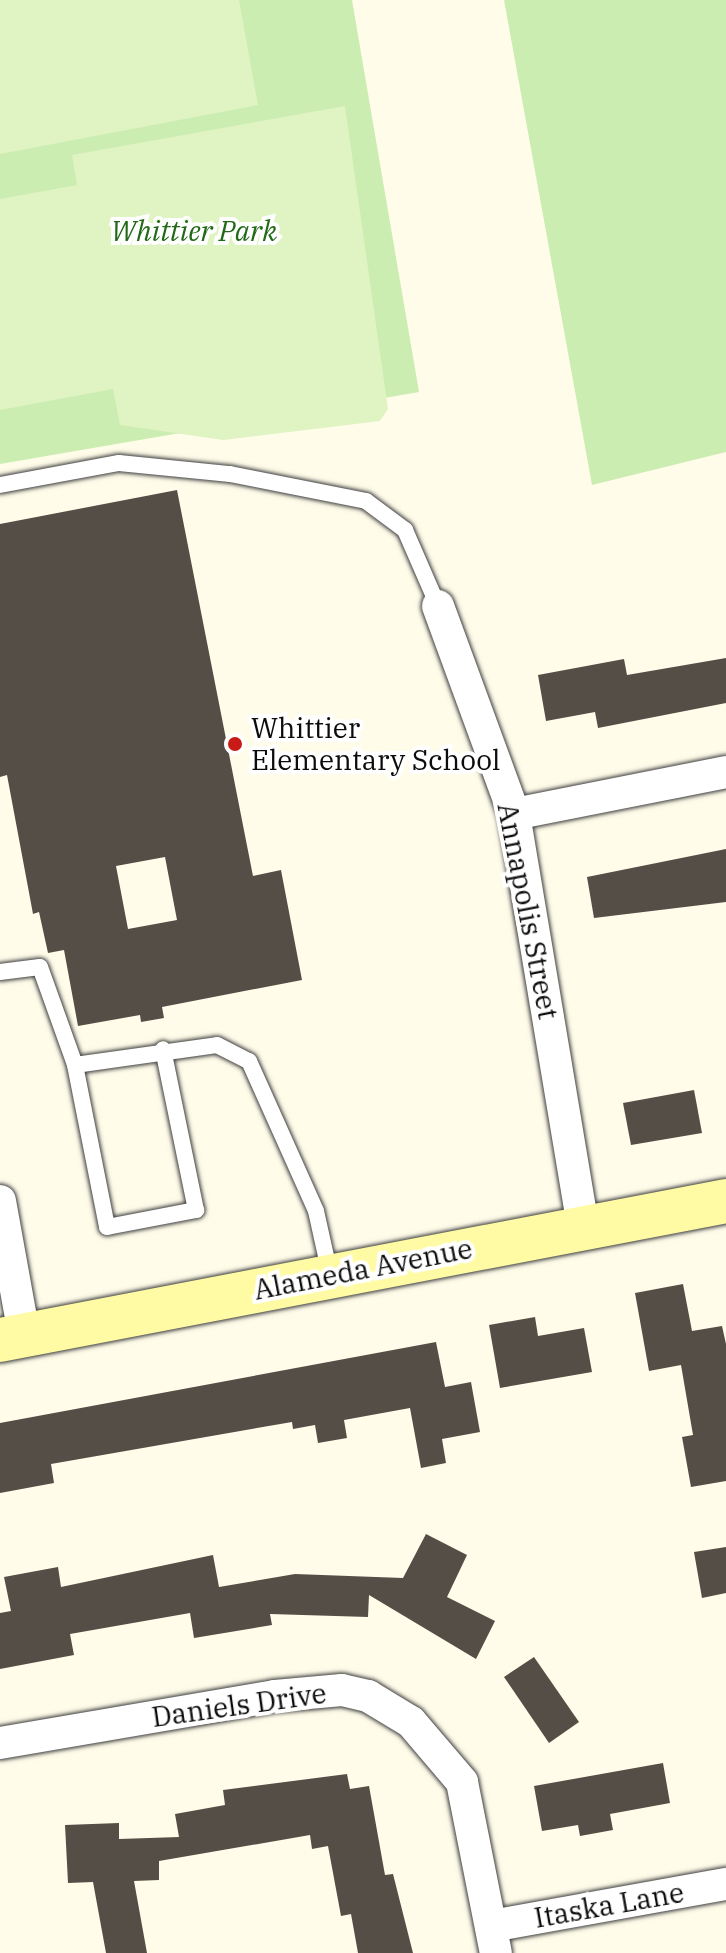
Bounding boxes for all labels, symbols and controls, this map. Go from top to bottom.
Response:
park label: Whittier Park [111,214,277,248]
place label: Whittier Elementary School [251,711,500,777]
marker: Whittier Elementary School [226,735,244,753]
street label: Annapolis Street [491,800,565,1022]
street label: Alameda Avenue [251,1231,475,1307]
street label: Daniels Drive [150,1676,328,1734]
street label: Itaska Lane [531,1875,687,1935]

